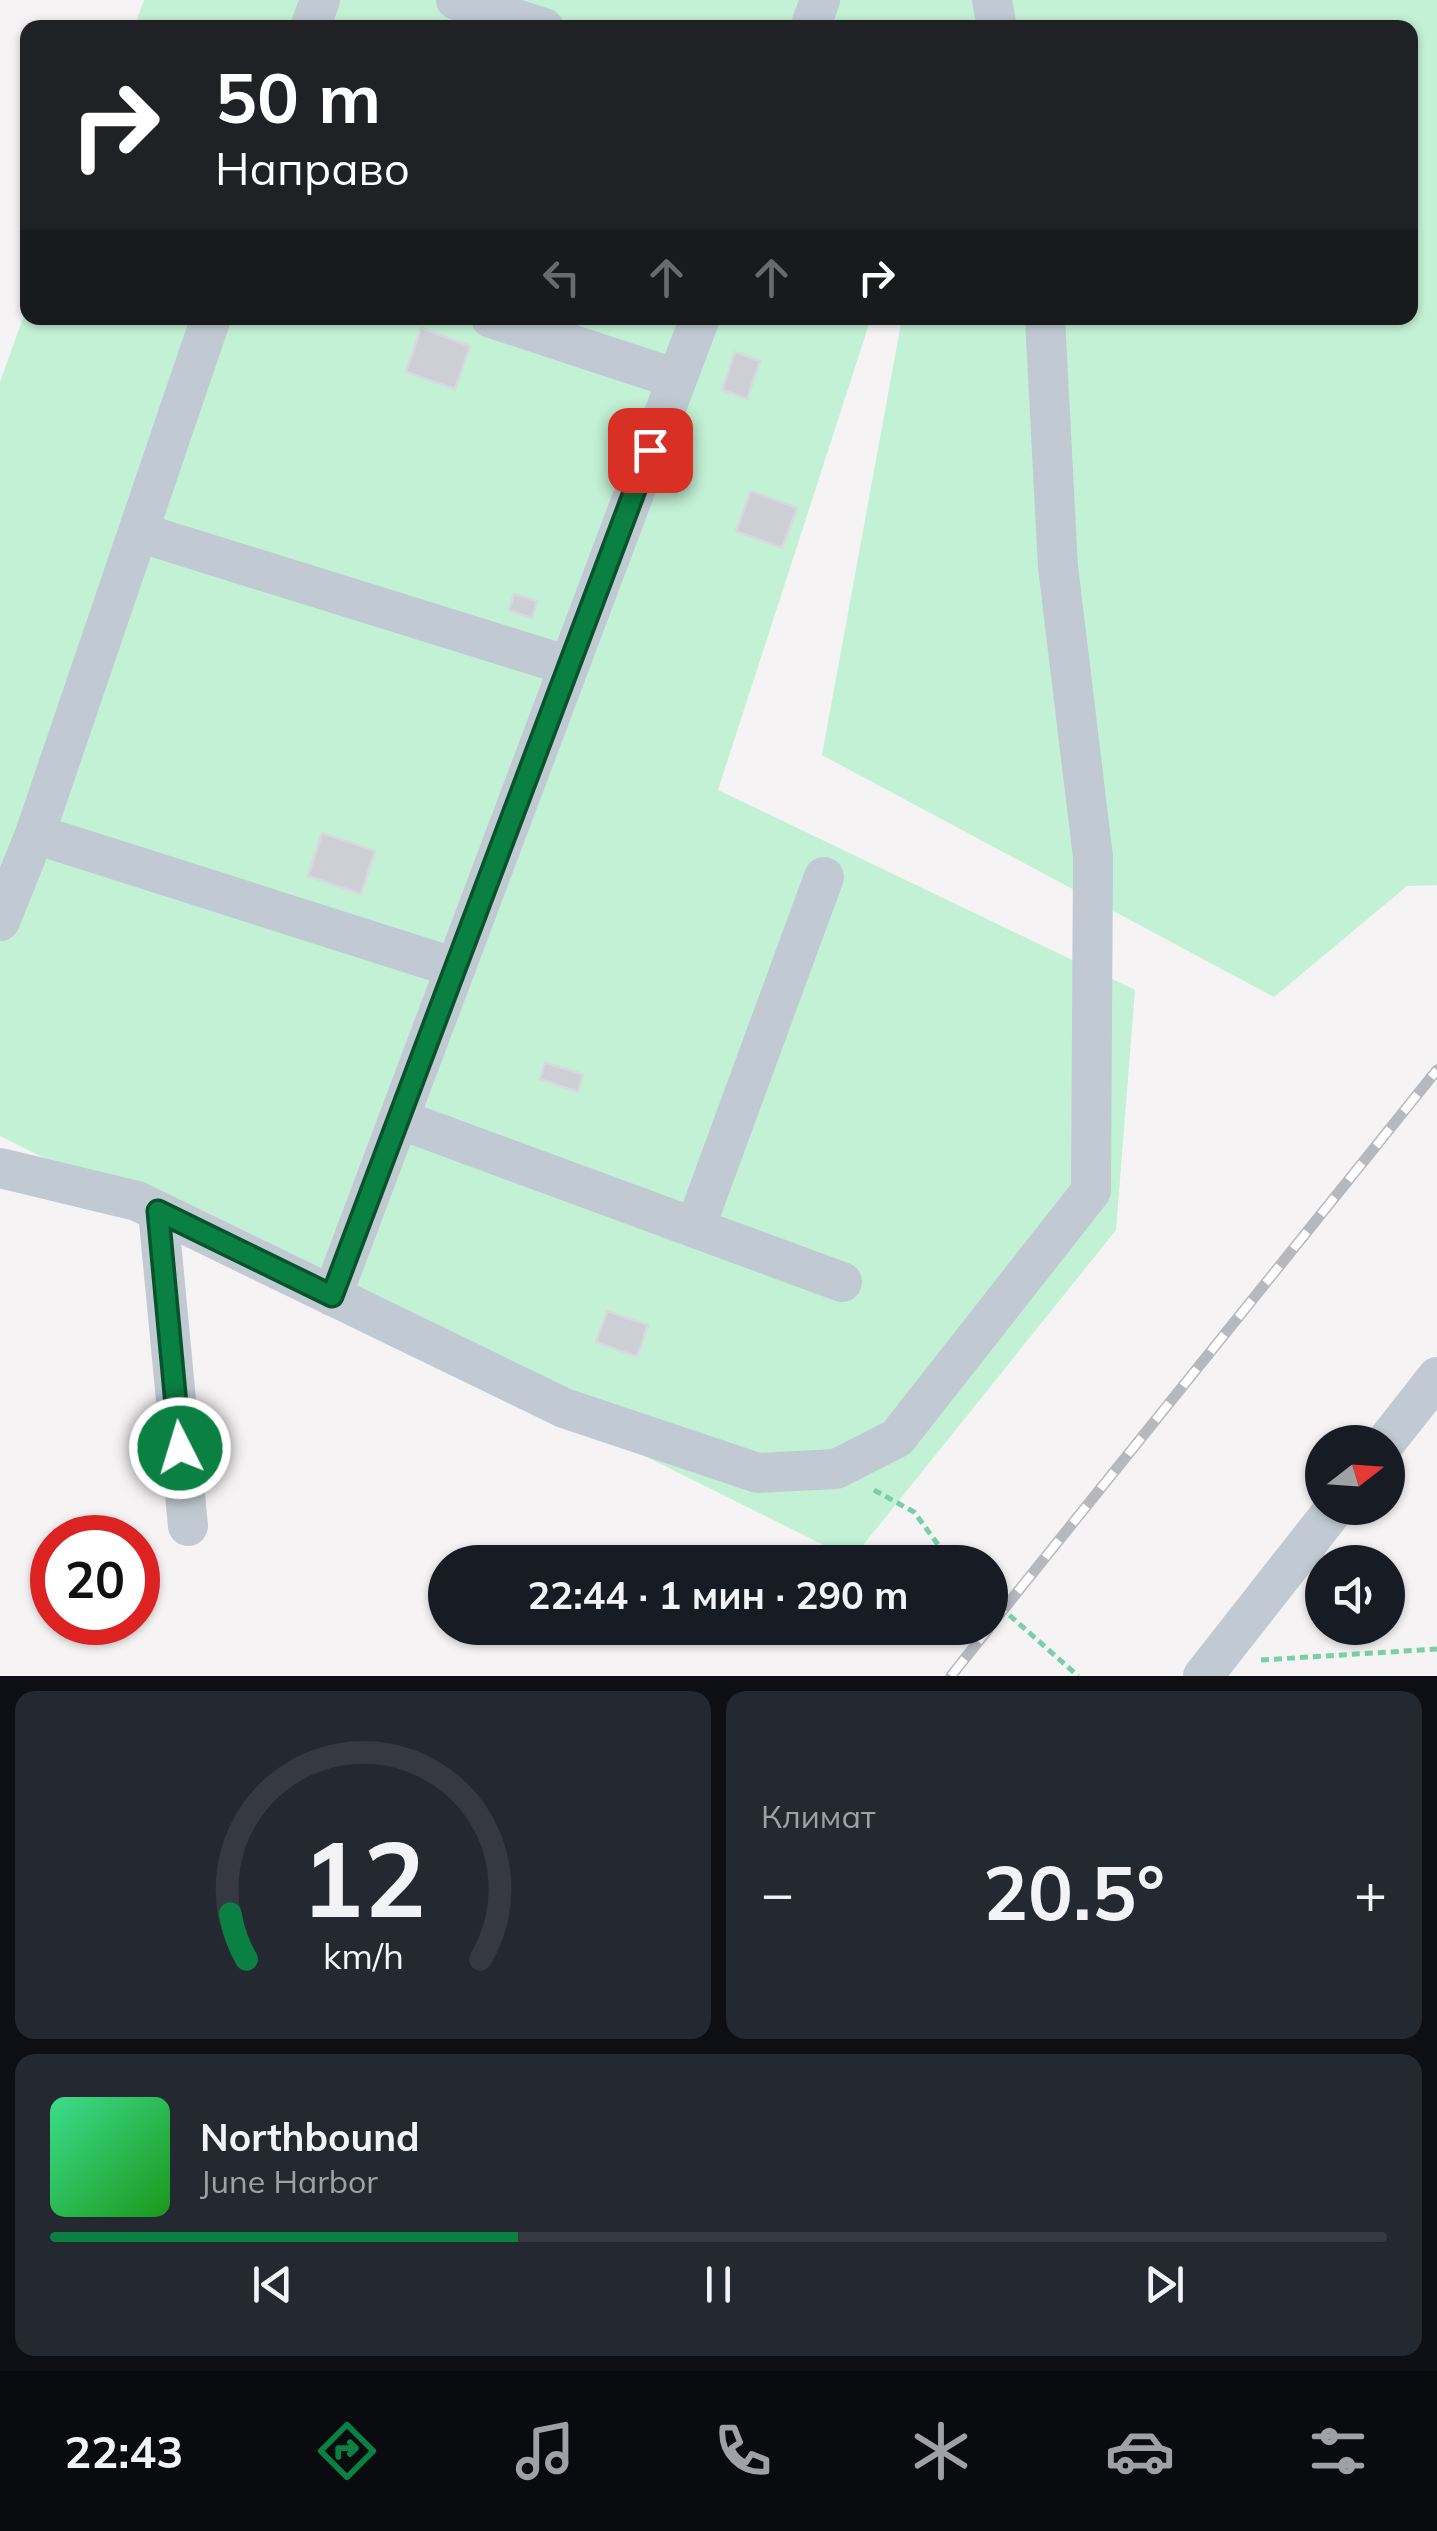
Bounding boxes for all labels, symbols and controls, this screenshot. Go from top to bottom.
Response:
text: 50 m [215,53,381,141]
icon: right [50,60,180,190]
text: Направо [215,140,410,196]
icon: left [534,250,589,305]
icon: ahead [639,250,694,305]
icon: ahead [744,250,799,305]
icon: right [849,250,904,305]
pin [608,408,693,493]
icon: arrive [623,423,678,478]
position arrow [128,1396,232,1500]
north arrow [1305,1425,1405,1525]
map controls [1305,1425,1405,1645]
speed limit sign: 20 [30,1515,160,1645]
button: sound [1305,1545,1405,1645]
text: 22:44 · 1 мин · 290 m [528,1571,908,1619]
text: Климат [761,1796,875,1836]
text: 12 [301,1812,425,1943]
text: 20.5° [983,1845,1165,1939]
text: − [761,1858,794,1927]
text: + [1354,1858,1387,1927]
text: km/h [323,1933,403,1978]
text: Northbound [200,2113,420,2161]
text: June Harbor [200,2161,378,2201]
icon: previous [245,2257,300,2312]
icon: pause [691,2257,746,2312]
icon: next [1137,2257,1192,2312]
icon: directions [312,2416,382,2486]
icon: music [510,2416,580,2486]
icon: phone [708,2416,778,2486]
icon: climate [906,2416,976,2486]
icon: car [1105,2416,1175,2486]
icon: filters [1303,2416,1373,2486]
text: 22:43 [64,2423,183,2479]

